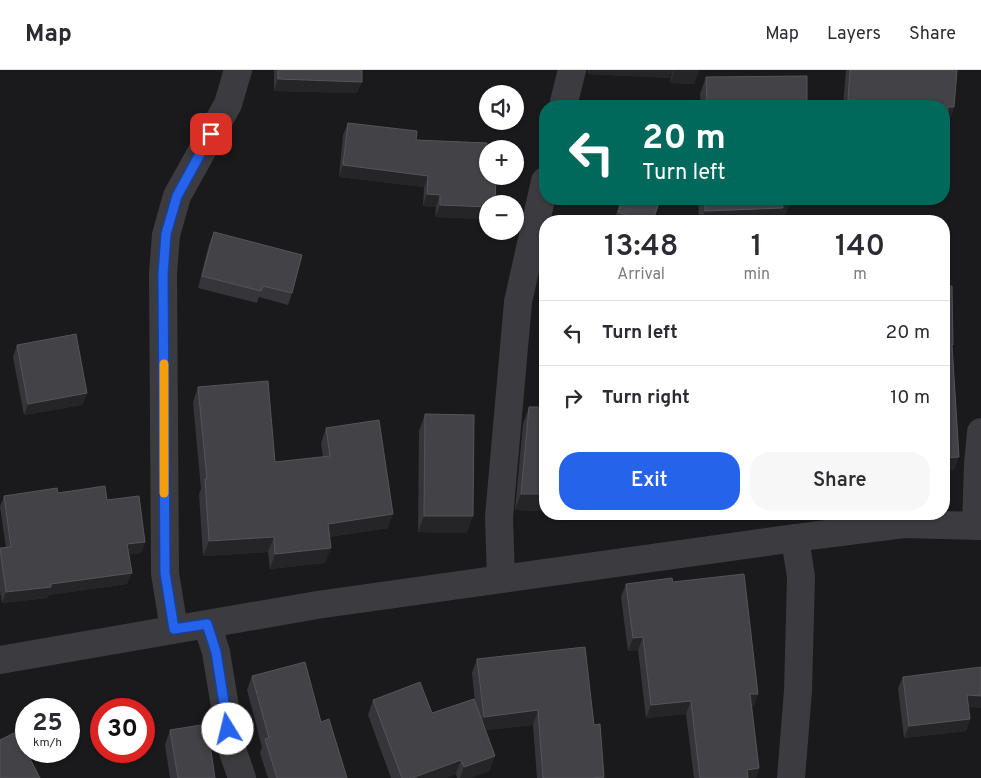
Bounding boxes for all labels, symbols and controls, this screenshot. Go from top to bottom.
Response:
text: Map [25,20,72,50]
text: Map [765,23,799,46]
text: Layers [827,23,881,46]
text: Share [909,23,956,46]
map controls [479,85,524,240]
button: sound [479,85,524,130]
pin [190,113,232,155]
text: 20 m [642,117,726,161]
icon: arrive [197,120,225,148]
icon: left [559,120,624,185]
button: + [479,140,524,185]
text: Turn left [642,160,725,187]
button: − [479,195,524,240]
text: 13:48 [604,229,679,266]
text: 1 [751,229,763,266]
text: 140 [835,229,885,266]
text: Arrival [617,265,665,285]
text: min [743,265,770,285]
text: m [853,265,867,285]
icon: left [559,319,587,347]
text: Turn left [602,321,678,345]
text: 20 m [886,321,930,345]
icon: right [559,384,587,412]
text: Turn right [602,386,690,410]
text: 10 m [890,386,930,410]
button: Exit [559,452,740,510]
button: Share [750,452,930,510]
speed limit sign: 30 [90,698,155,763]
position arrow [201,702,253,754]
text: 25 [32,708,63,740]
text: km/h [33,735,62,751]

